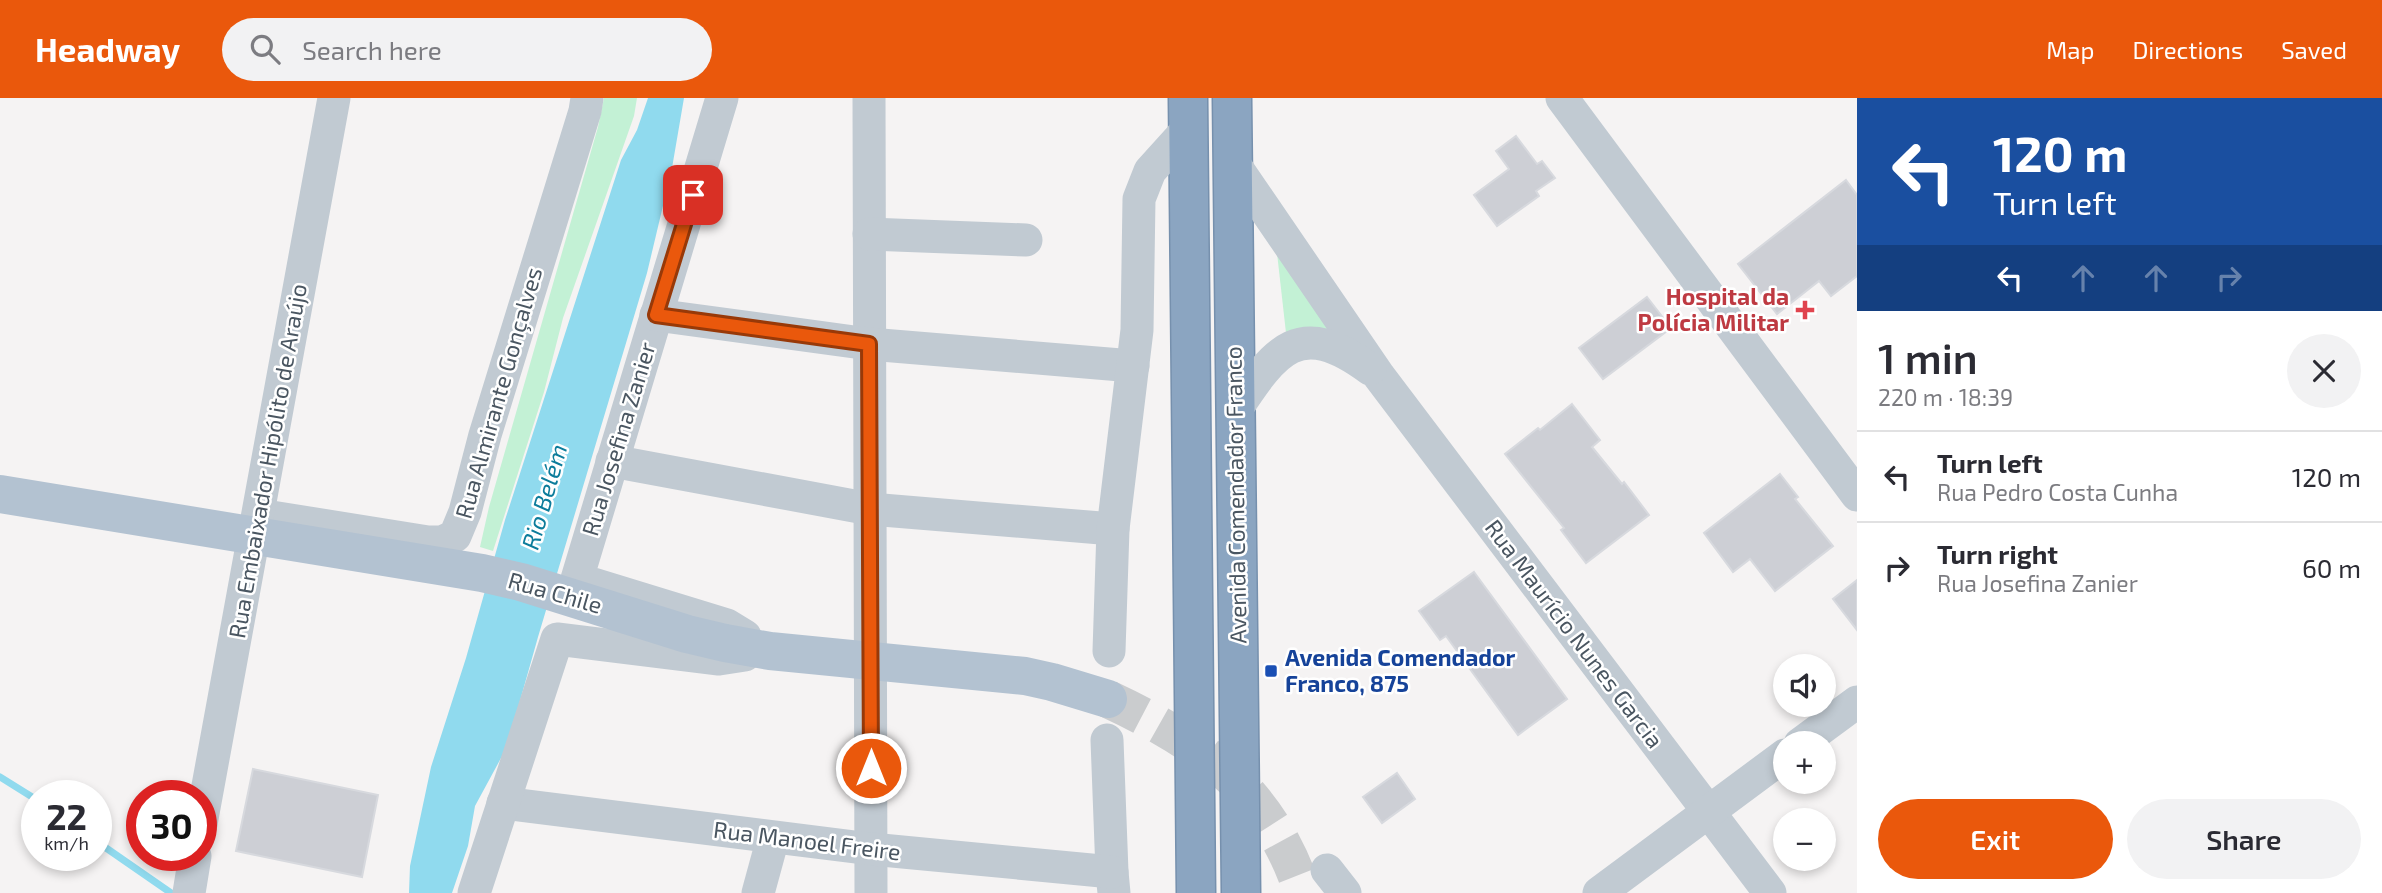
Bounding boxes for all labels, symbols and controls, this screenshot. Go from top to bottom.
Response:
search box [222,18,712,81]
text: Headway [35,29,180,69]
icon: search [246,30,284,68]
text: Search here [302,34,442,65]
text: Map [2046,35,2094,64]
text: Directions [2132,35,2243,64]
text: Saved [2281,35,2347,64]
text: 120 m [1993,123,2127,182]
icon: left [1878,126,1969,217]
pin [663,165,723,225]
icon: arrive [674,176,712,214]
text: Turn left [1993,183,2117,221]
icon: left [1991,259,2029,297]
icon: ahead [2064,259,2102,297]
icon: ahead [2137,259,2175,297]
icon: right [2210,259,2248,297]
street label: Rua Almirante Gonçalves [449,264,548,522]
street label: Rua Embaixador Hipólito de Araújo [222,281,312,640]
place label: Hospital da Polícia Militar [1638,282,1789,336]
marker: Hospital da Polícia Militar [1795,300,1815,320]
text: 1 min [1878,332,1978,382]
button: close [2287,334,2361,408]
street label: Rua Josefina Zanier [575,339,661,539]
street label: Avenida Comendador Franco [1218,346,1252,644]
text: 220 m · 18:39 [1878,383,2013,411]
water label: Rio Belém [515,441,572,553]
text: Turn left [1937,447,2043,478]
icon: left [1878,458,1916,496]
text: 120 m [2292,461,2361,492]
text: Rua Pedro Costa Cunha [1937,478,2178,506]
street label: Rua Maurício Nunes Garcia [1480,514,1670,753]
text: Turn right [1937,538,2058,569]
icon: right [1878,549,1916,587]
text: 60 m [2302,552,2361,583]
street label: Rua Chile [505,565,605,619]
text: Rua Josefina Zanier [1937,569,2138,597]
place label: Avenida Comendador Franco, 875 [1285,643,1516,697]
map controls [1773,654,1836,871]
button: sound [1773,654,1836,717]
marker: Avenida Comendador Franco, 875 [1263,663,1279,679]
position arrow [834,731,908,805]
button: + [1773,731,1836,794]
speed limit sign: 30 [126,780,217,871]
text: 22 [46,795,87,837]
button: Exit [1878,799,2113,879]
button: Share [2127,799,2361,879]
button: − [1773,808,1836,871]
street label: Rua Manoel Freire [712,815,902,865]
text: km/h [44,832,89,854]

